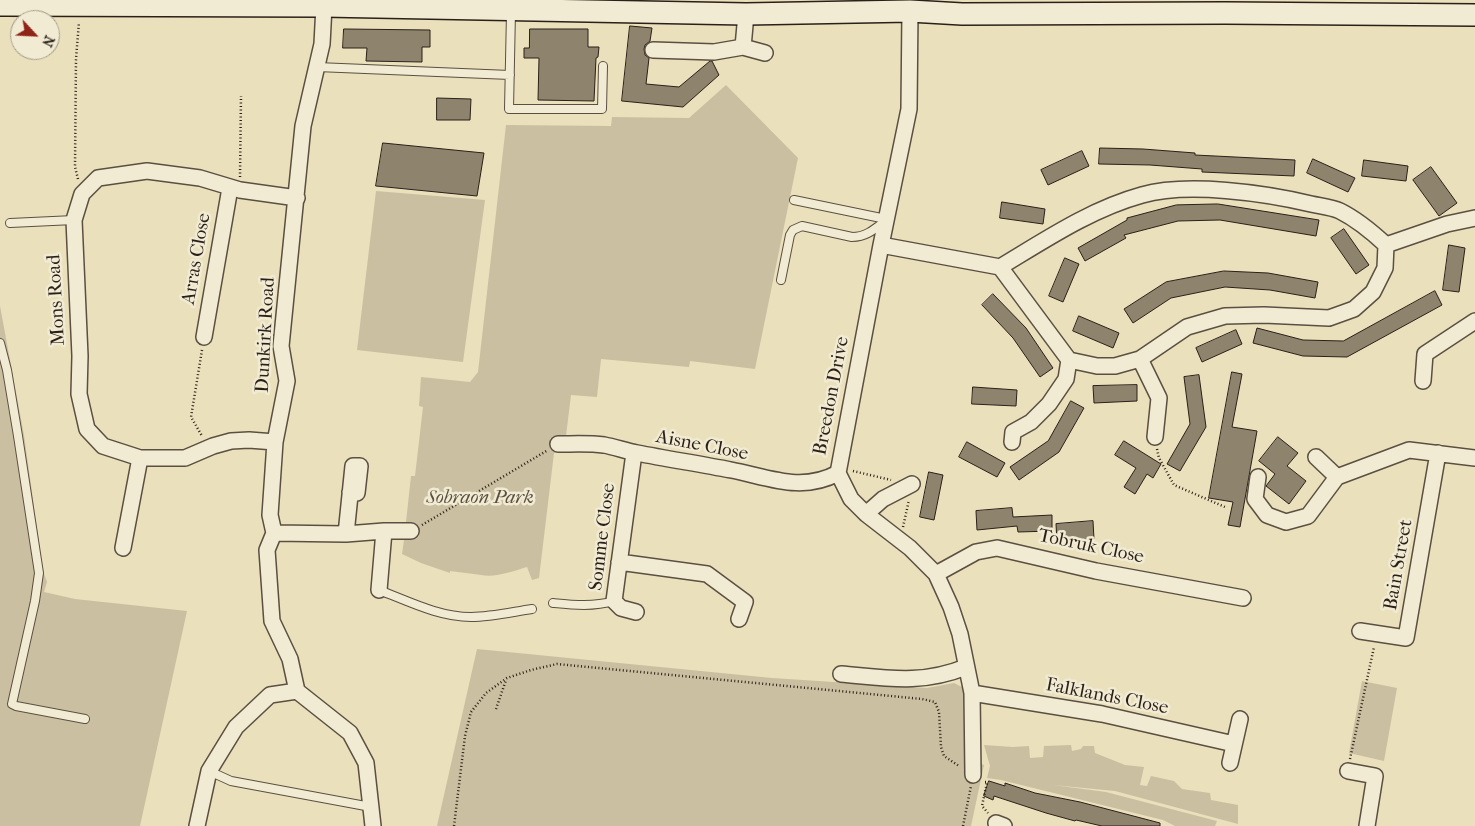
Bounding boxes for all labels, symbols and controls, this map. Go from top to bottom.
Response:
north arrow [10,10,60,60]
text: N [38,33,58,50]
street label: Arras Close [178,212,216,306]
street label: Mons Road [43,254,71,346]
street label: Dunkirk Road [252,277,280,393]
street label: Breedon Drive [809,335,855,457]
street label: Aisne Close [654,426,750,466]
street label: Somme Close [585,482,621,592]
park label: Sobraon Park [426,487,534,509]
street label: Bain Street [1380,518,1418,612]
street label: Tobruk Close [1036,525,1146,569]
street label: Falklands Close [1044,674,1170,720]

